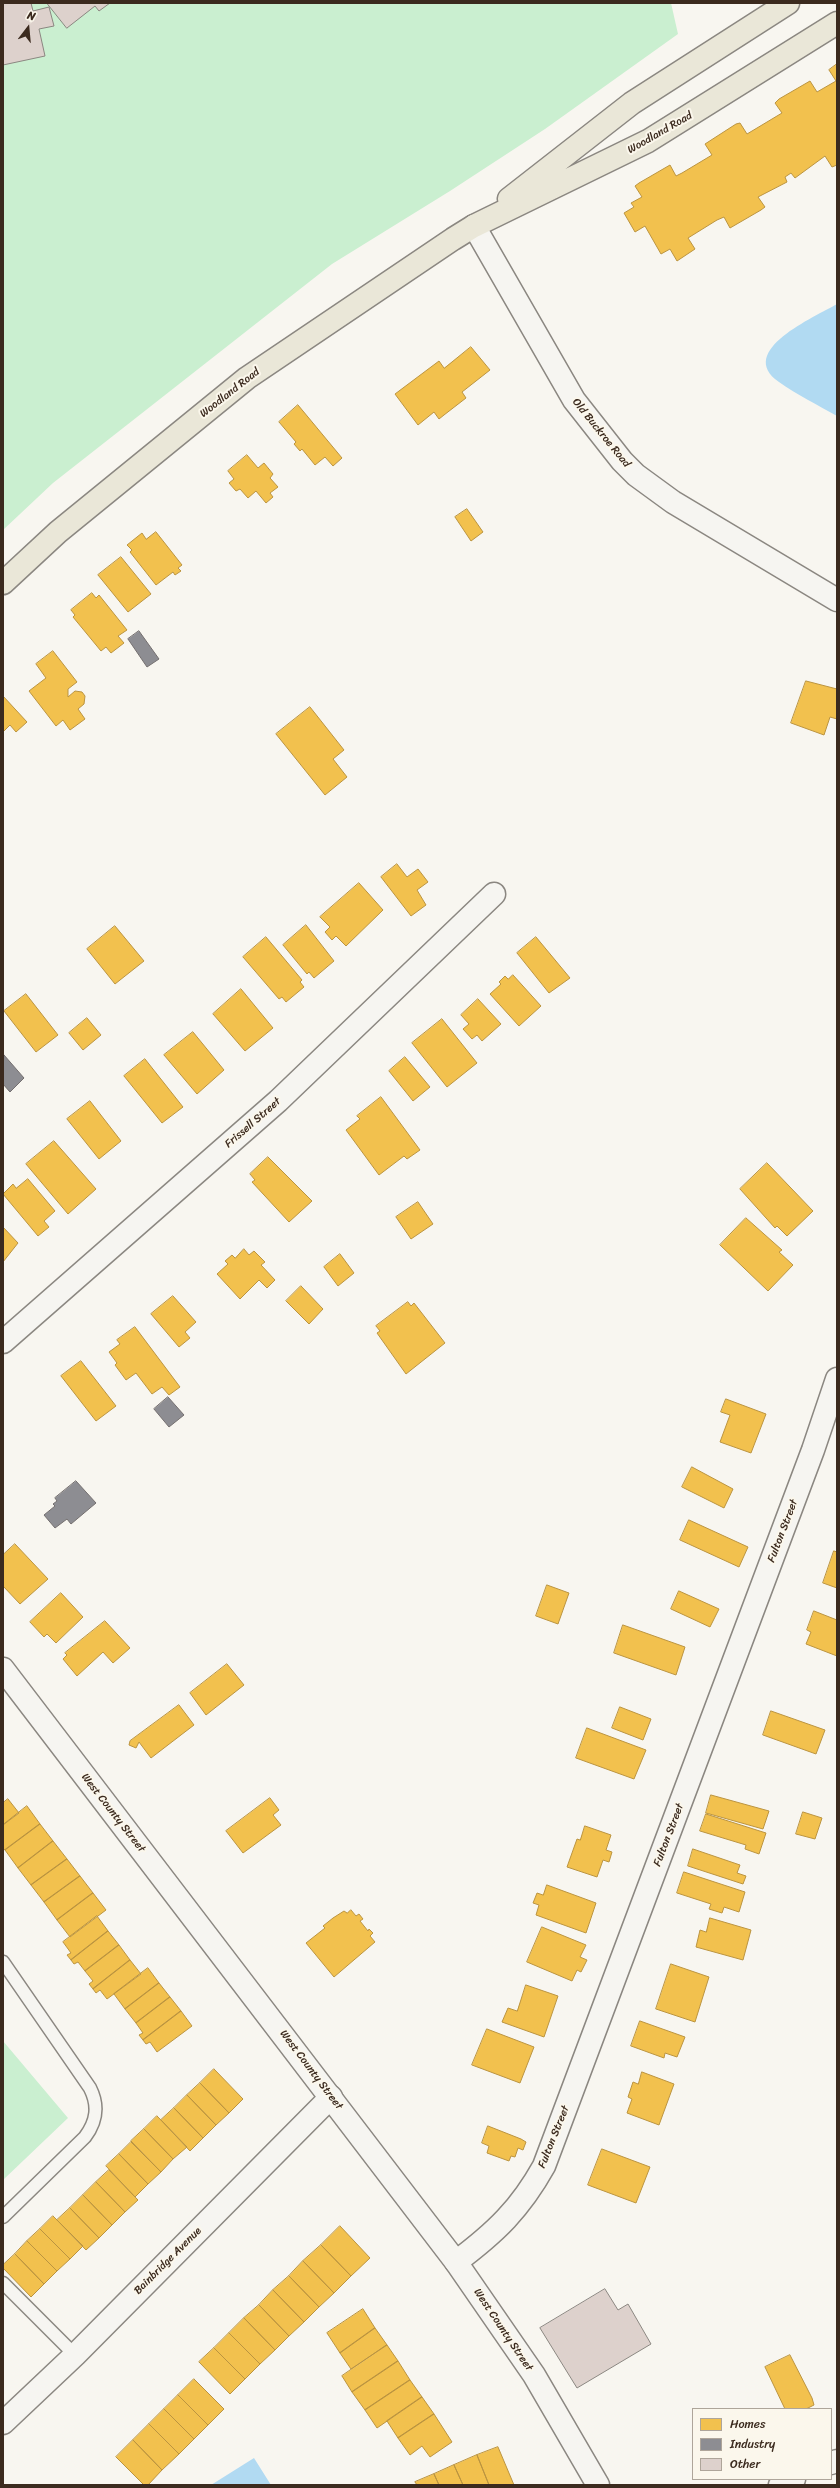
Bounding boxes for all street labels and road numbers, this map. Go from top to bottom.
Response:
street label: Woodland Road [625,109,695,157]
street label: Woodland Road [197,366,263,420]
street label: Old Buckroe Road [569,396,633,470]
street label: Frissell Street [222,1095,284,1151]
street label: Fulton Street [765,1498,801,1564]
street label: West County Street [78,1771,148,1855]
street label: Fulton Street [651,1802,687,1868]
street label: West County Street [277,2028,345,2112]
street label: Fulton Street [535,2104,573,2170]
street label: Bainbridge Avenue [132,2225,204,2297]
street label: West County Street [471,2286,535,2374]

